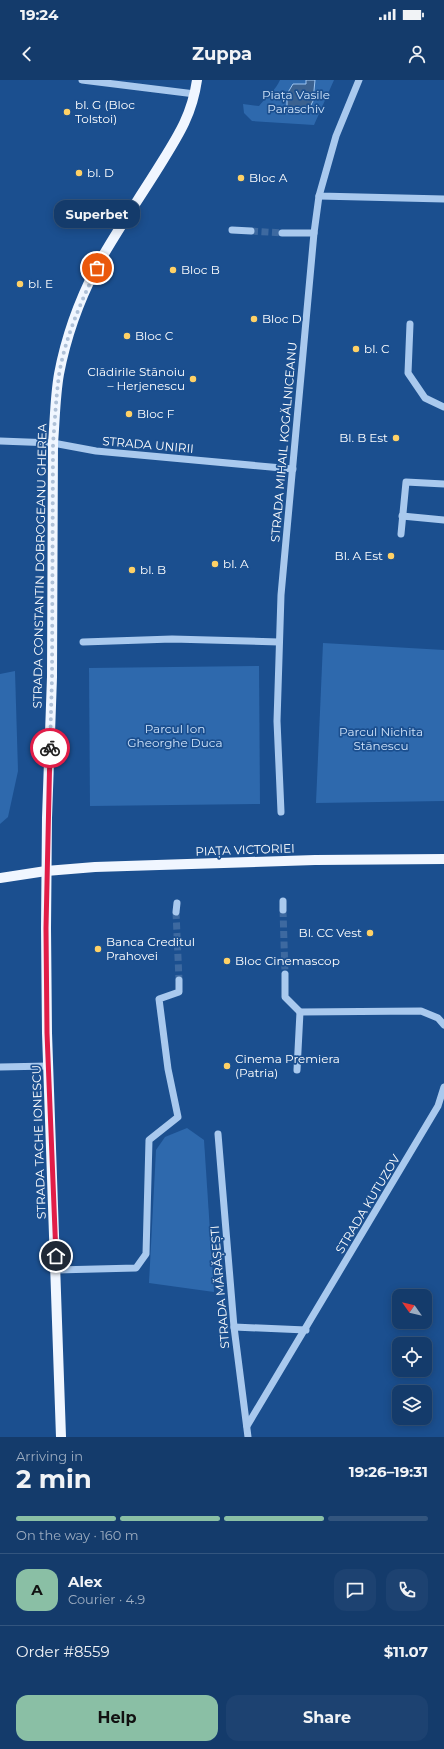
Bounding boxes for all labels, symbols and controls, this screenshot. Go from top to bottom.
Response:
text: 19:24 [20,5,58,24]
icon: back [16,43,38,65]
text: Zuppa [192,43,252,65]
icon: person [406,43,428,65]
park label: Piața Vasile Paraschiv [262,87,330,116]
place label: bl. G (Bloc Tolstoi) [75,97,135,126]
marker: bl. G (Bloc Tolstoi) [62,107,72,117]
place label: bl. D [87,165,114,180]
marker: bl. D [74,168,84,178]
place label: Bloc A [249,170,288,185]
marker: Bloc A [236,173,246,183]
callout: Superbet [54,200,140,228]
text: Superbet [66,206,128,222]
pin [80,251,114,285]
icon: bag [86,257,108,279]
place label: Bloc B [181,262,220,277]
marker: Bloc B [168,265,178,275]
place label: bl. E [28,276,53,291]
marker: bl. E [15,279,25,289]
place label: Bloc D [262,311,302,326]
marker: Bloc D [249,314,259,324]
place label: Bloc C [135,328,174,343]
marker: Bloc C [122,331,132,341]
street label: STRADA MIHAIL KOGĂLNICEANU [267,341,300,543]
place label: bl. C [364,341,390,356]
marker: bl. C [351,344,361,354]
place label: Clădirile Stănoiu – Herjenescu [87,364,185,393]
marker: Clădirile Stănoiu – Herjenescu [188,374,198,384]
place label: Bloc F [137,406,175,421]
marker: Bloc F [124,409,134,419]
street label: STRADA CONSTANTIN DOBROGEANU GHEREA [30,423,49,709]
place label: Bl. B Est [339,430,388,445]
street label: STRADA UNIRII [102,433,194,456]
marker: Bl. B Est [391,433,401,443]
place label: Bl. A Est [335,548,383,563]
marker: Bl. A Est [386,551,396,561]
place label: bl. A [223,556,249,571]
marker: bl. A [210,559,220,569]
place label: bl. B [140,562,166,577]
marker: bl. B [127,565,137,575]
park label: Parcul Ion Gheorghe Duca [127,721,223,750]
park label: Parcul Nichita Stănescu [339,724,423,753]
courier [30,728,70,768]
icon: bike [39,737,61,759]
street label: PIAȚA VICTORIEI [195,840,295,859]
place label: Bl. CC Vest [299,925,362,940]
marker: Bl. CC Vest [365,928,375,938]
place label: Banca Creditul Prahovei [106,934,195,963]
marker: Banca Creditul Prahovei [93,944,103,954]
place label: Bloc Cinemascop [235,953,340,968]
marker: Bloc Cinemascop [222,956,232,966]
place label: Cinema Premiera (Patria) [235,1051,340,1080]
marker: Cinema Premiera (Patria) [222,1061,232,1071]
street label: STRADA TACHE IONESCU [28,1065,49,1219]
street label: STRADA KUTUZOV [332,1151,403,1256]
street label: STRADA MĂRĂȘEȘTI [207,1225,232,1349]
pin [39,1239,73,1273]
icon: home [45,1245,67,1267]
north arrow [392,1289,432,1329]
map controls [392,1289,432,1425]
button: locate [392,1337,432,1377]
button: layers [392,1385,432,1425]
text: Arriving in [16,1448,83,1464]
text: 19:26–19:31 [349,1462,428,1481]
text: 2 min [16,1463,92,1495]
text: On the way · 160 m [16,1527,139,1543]
button: chat [334,1569,376,1611]
button: phone [386,1569,428,1611]
text: Alex [68,1572,102,1591]
text: A [31,1580,43,1599]
text: Courier · 4.9 [68,1591,145,1607]
text: Order #8559 [16,1642,110,1661]
text: $11.07 [384,1642,428,1661]
button: Help [16,1695,218,1741]
button: Share [226,1695,428,1741]

